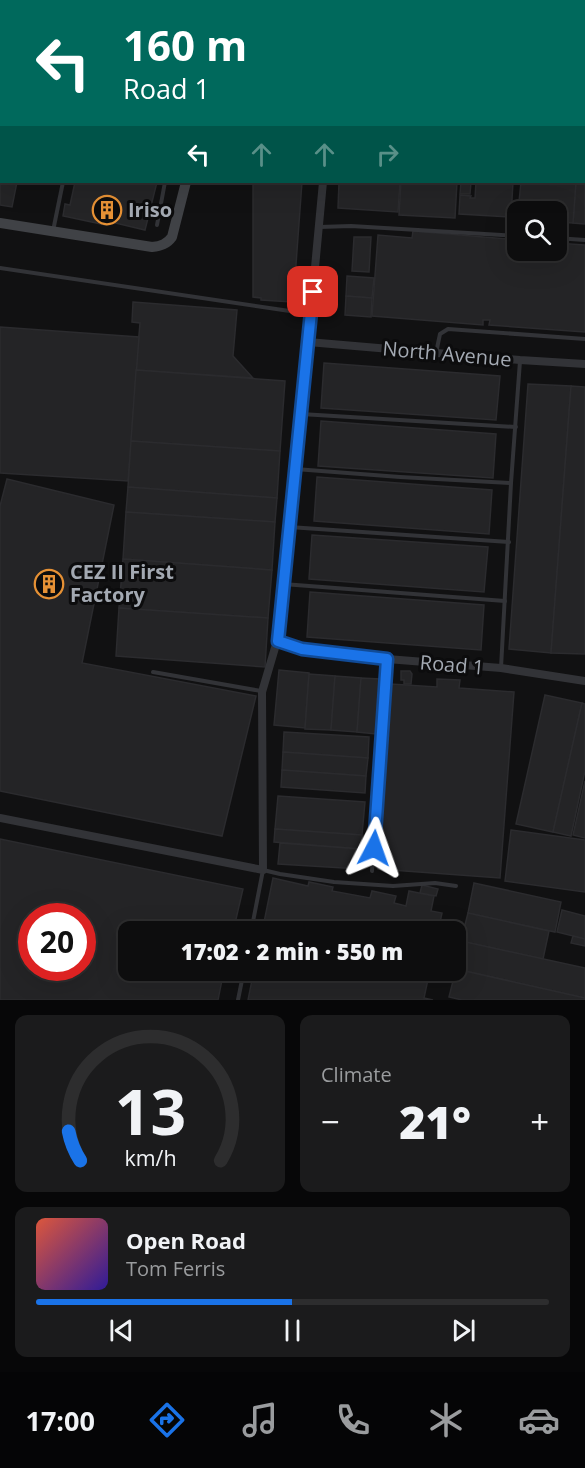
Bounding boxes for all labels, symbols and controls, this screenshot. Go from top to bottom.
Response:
text: 160 m [123,16,247,73]
icon: left [24,24,102,102]
text: Road 1 [123,70,210,107]
icon: left [182,138,215,171]
icon: ahead [245,138,278,171]
icon: ahead [308,138,341,171]
icon: right [371,138,404,171]
building icon: Iriso [91,194,123,226]
place label: Iriso [128,196,172,223]
map controls [507,201,567,261]
button: search [507,201,567,261]
pin [287,266,338,317]
icon: arrive [296,275,329,308]
street label: North Avenue [381,334,513,373]
place label: CEZ II First Factory [70,558,174,608]
building icon: CEZ II First Factory [33,568,65,600]
street label: Road 1 [419,648,485,681]
position arrow [342,816,406,880]
speed limit sign: 20 [18,903,96,981]
text: 17:02 · 2 min · 550 m [181,936,403,966]
text: Climate [321,1061,392,1088]
text: 13 [114,1068,186,1153]
text: 21° [399,1091,471,1152]
text: − [321,1099,340,1144]
text: + [530,1099,549,1144]
text: km/h [124,1143,176,1172]
text: Open Road [126,1225,246,1255]
text: Tom Ferris [126,1255,225,1282]
icon: previous [105,1314,138,1347]
icon: pause [276,1314,309,1347]
icon: next [447,1314,480,1347]
icon: directions [146,1399,188,1441]
icon: music [239,1399,281,1441]
icon: phone [332,1399,374,1441]
icon: climate [425,1399,467,1441]
icon: car [518,1399,560,1441]
text: 17:00 [25,1402,95,1439]

